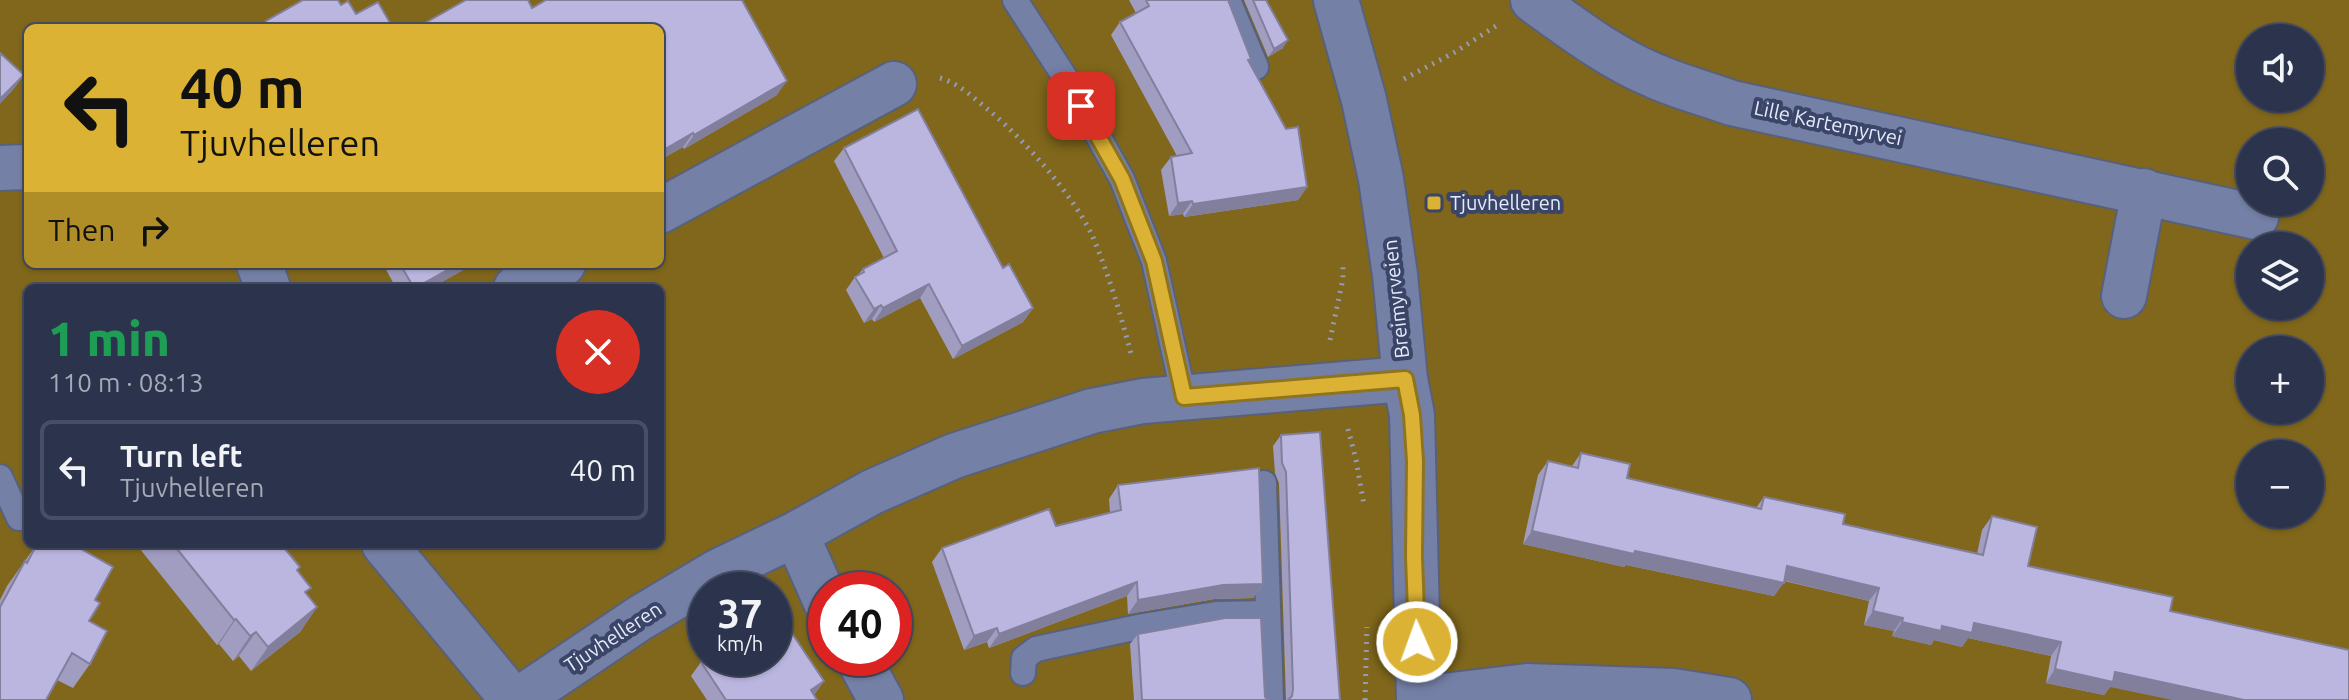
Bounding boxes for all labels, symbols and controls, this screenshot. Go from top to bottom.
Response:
map controls [2236,24,2324,528]
button: sound [2236,24,2324,112]
icon: left [48,56,152,160]
text: 40 m [180,56,305,119]
pin [1047,72,1115,140]
icon: arrive [1059,84,1103,128]
street label: Lille Kartemyrvei [1752,96,1904,149]
text: Tjuvhelleren [180,122,380,163]
button: search [2236,128,2324,216]
place label: Tjuvhelleren [1450,191,1561,214]
marker: Tjuvhelleren [1425,194,1443,212]
icon: right [132,208,176,252]
text: Then [48,213,116,247]
button: layers [2236,232,2324,320]
street label: Breimyrveien [1378,239,1413,360]
button: close [556,310,640,394]
text: 1 min [48,311,170,365]
button: + [2236,336,2324,424]
text: 110 m · 08:13 [48,368,204,397]
text: Turn left [120,439,242,473]
button: − [2236,440,2324,528]
icon: left [52,448,96,492]
text: 40 m [569,453,636,487]
text: Tjuvhelleren [120,473,264,502]
speed limit sign: 40 [808,572,912,676]
text: 37 [717,591,763,636]
street label: Tjuvhelleren [560,597,666,676]
position arrow [1375,600,1459,684]
text: km/h [717,632,763,655]

